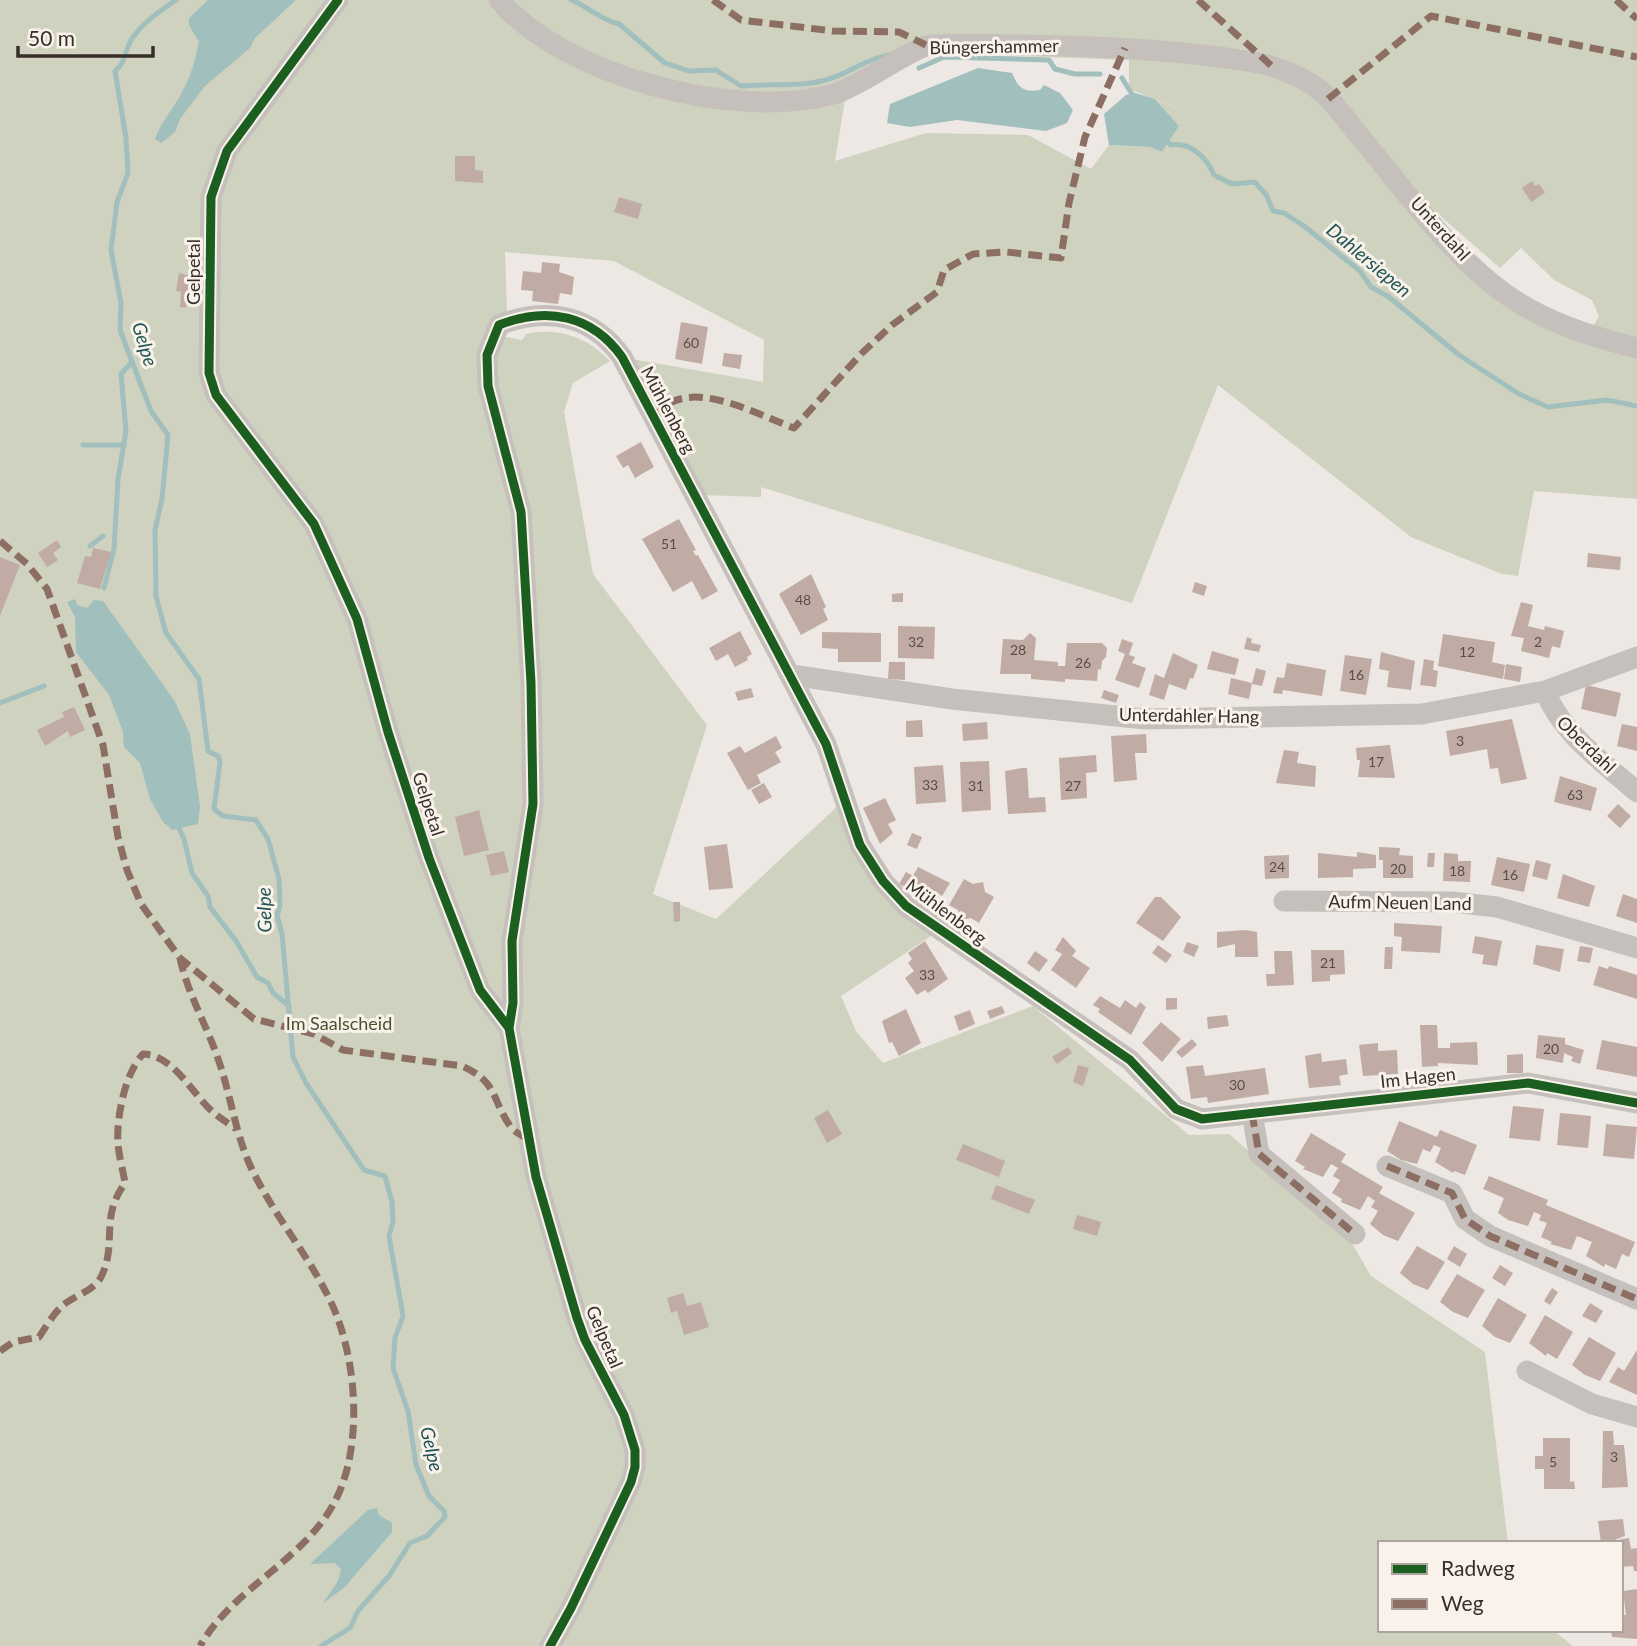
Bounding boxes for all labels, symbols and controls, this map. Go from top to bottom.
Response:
scale bar [18,14,152,58]
text: 50 m [28,25,75,50]
street label: Büngershammer [929,34,1059,58]
street label: Unterdahl [1406,192,1475,265]
water label: Dahlersiepen [1322,218,1416,302]
street label: Gelpetal [182,239,204,305]
water label: Gelpe [128,319,163,369]
house number: 60 [683,334,699,351]
street label: Mühlenberg [637,362,701,457]
house number: 51 [661,535,677,552]
house number: 48 [795,591,811,608]
house number: 32 [908,633,924,650]
house number: 2 [1534,633,1542,650]
house number: 28 [1010,641,1026,658]
house number: 12 [1459,643,1475,660]
house number: 26 [1075,654,1091,671]
house number: 16 [1348,666,1364,683]
street label: Unterdahler Hang [1119,703,1259,727]
street label: Oberdahl [1553,711,1621,778]
house number: 3 [1456,732,1464,749]
house number: 17 [1368,753,1384,770]
street label: Gelpetal [408,769,450,838]
house number: 33 [922,776,938,793]
house number: 31 [968,777,984,794]
house number: 27 [1065,777,1081,794]
house number: 63 [1567,786,1583,803]
house number: 24 [1269,858,1285,875]
house number: 20 [1390,860,1406,877]
house number: 18 [1449,862,1465,879]
house number: 16 [1502,866,1518,883]
street label: Mühlenberg [902,874,991,949]
water label: Gelpe [252,887,275,933]
street label: Aufm Neuen Land [1328,890,1472,914]
house number: 21 [1320,954,1336,971]
house number: 33 [919,966,935,983]
park label: Im Saalscheid [286,1012,392,1034]
house number: 20 [1543,1040,1559,1057]
street label: Im Hagen [1379,1062,1457,1092]
house number: 30 [1229,1076,1245,1093]
street label: Gelpetal [582,1302,628,1371]
water label: Gelpe [416,1424,449,1474]
house number: 3 [1610,1448,1618,1465]
house number: 5 [1549,1453,1557,1470]
legend [1378,1541,1623,1632]
text: Radweg [1441,1555,1515,1580]
text: Weg [1441,1590,1484,1615]

